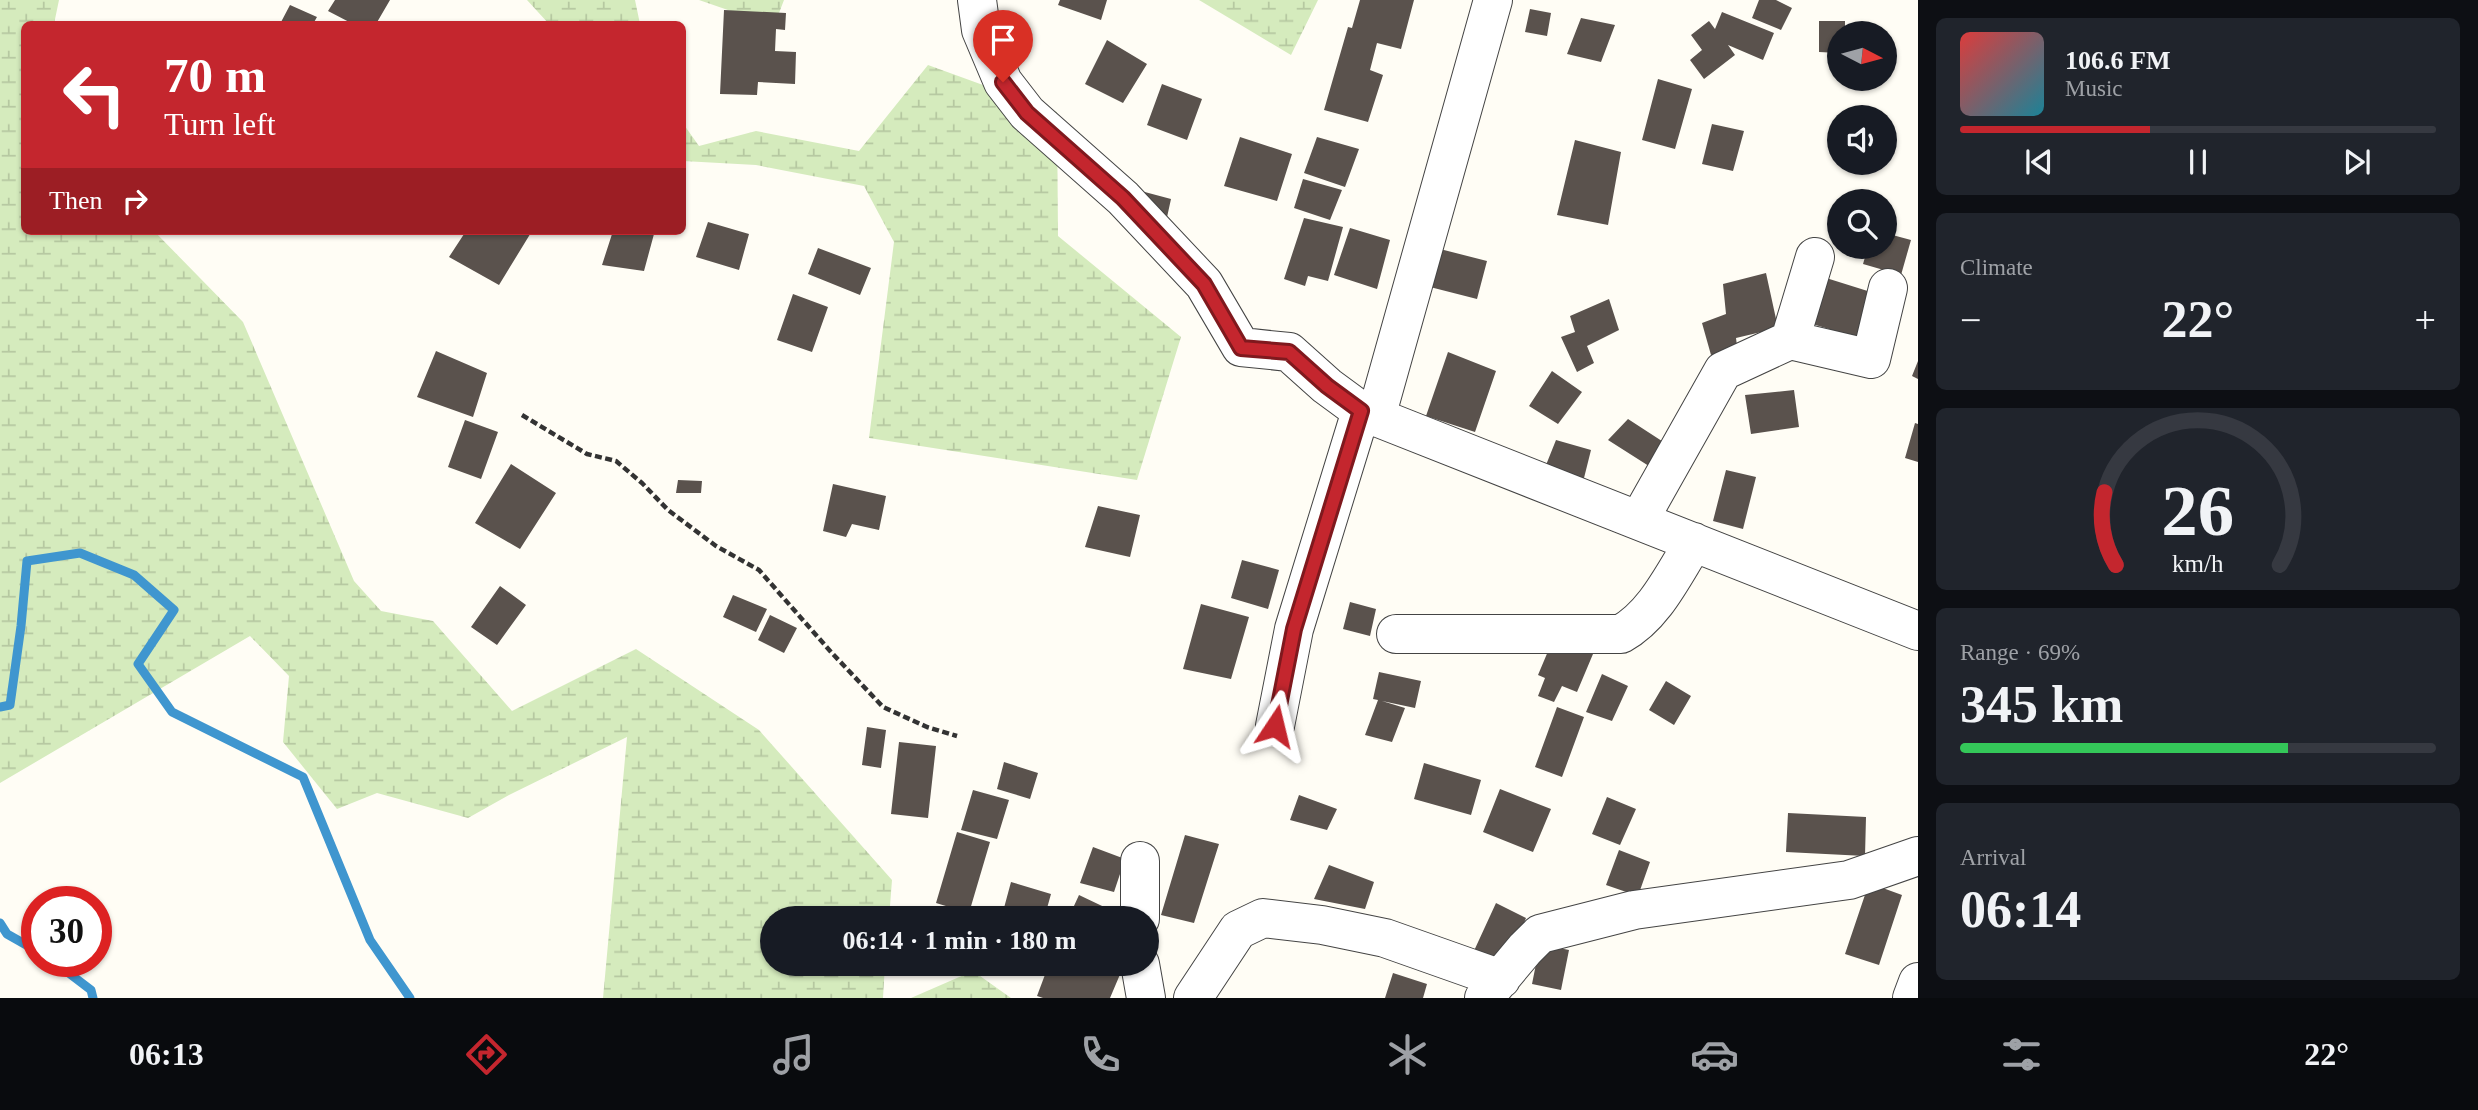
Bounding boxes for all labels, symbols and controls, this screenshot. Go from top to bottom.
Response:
pin [973,10,1033,82]
icon: arrive [984,21,1022,59]
north arrow [1827,21,1897,91]
map controls [1827,21,1897,259]
text: 106.6 FM [2065,46,2170,75]
text: 70 m [164,48,266,103]
icon: left [49,49,140,140]
text: Music [2065,76,2123,101]
button: sound [1827,105,1897,175]
text: Turn left [164,106,276,142]
icon: previous [2020,143,2058,181]
icon: pause [2179,143,2217,181]
icon: next [2338,143,2376,181]
icon: right [116,182,154,220]
text: Then [49,186,102,215]
button: search [1827,189,1897,259]
text: Climate [1960,255,2033,280]
text: 22° [2162,291,2234,348]
text: − [1960,299,1981,341]
text: + [2415,299,2436,341]
text: 26 [2162,470,2234,551]
text: km/h [2172,550,2224,577]
text: Range · 69% [1960,640,2080,665]
text: 345 km [1960,676,2123,733]
position arrow [1238,689,1312,763]
text: Arrival [1960,845,2026,870]
text: 06:14 [1960,881,2081,938]
speed limit sign: 30 [21,886,112,977]
text: 06:14 · 1 min · 180 m [843,926,1077,955]
icon: directions [462,1030,511,1079]
icon: music [769,1030,818,1079]
icon: phone [1076,1030,1125,1079]
icon: climate [1383,1030,1432,1079]
icon: car [1690,1030,1739,1079]
icon: filters [1997,1030,2046,1079]
text: 06:13 [129,1036,204,1072]
text: 22° [2304,1036,2349,1072]

